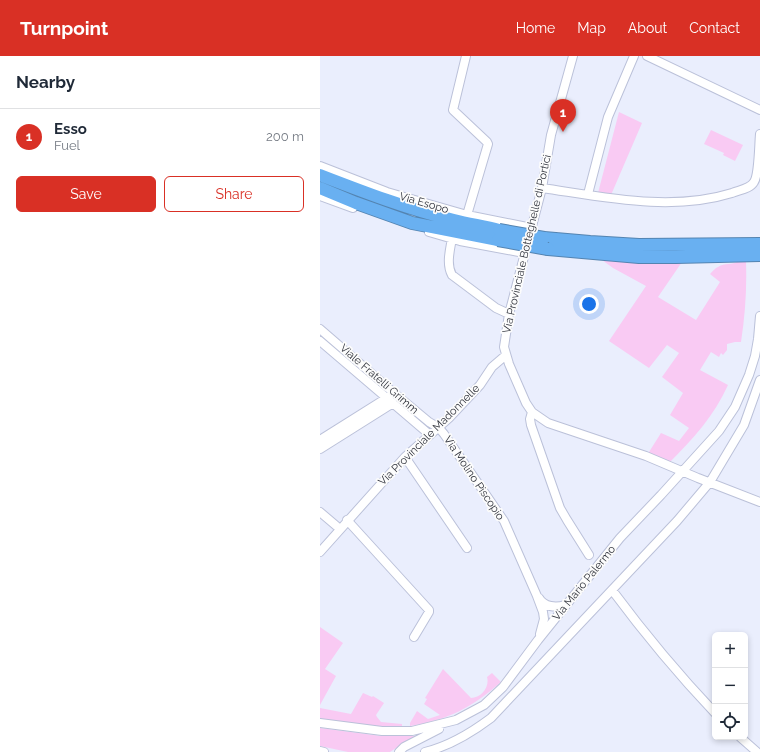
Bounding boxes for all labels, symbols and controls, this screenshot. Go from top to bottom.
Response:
text: Turnpoint [20,17,108,39]
text: Home [516,20,555,36]
text: Map [577,20,606,36]
text: About [628,20,667,36]
text: Contact [689,20,740,36]
text: Nearby [16,72,75,92]
pin: 1 [550,99,576,132]
text: Esso [54,120,87,138]
text: 1 [26,129,32,144]
text: 200 m [266,129,304,144]
text: Fuel [54,138,80,153]
street label: Via Provinciale Botteghelle di Portici [500,153,554,335]
button: Save [16,176,156,212]
button: Share [164,176,304,212]
street label: Via Esopo [398,190,451,216]
your location [579,294,599,314]
street label: Viale Fratelli Grimm [337,341,421,417]
street label: Via Provinciale Madonnelle [376,381,483,488]
street label: Via Molino Piscopio [441,433,507,523]
street label: Via Mario Palermo [550,543,618,623]
map controls [712,632,748,740]
button: + [712,632,748,668]
button: − [712,668,748,704]
button: locate [712,704,748,740]

